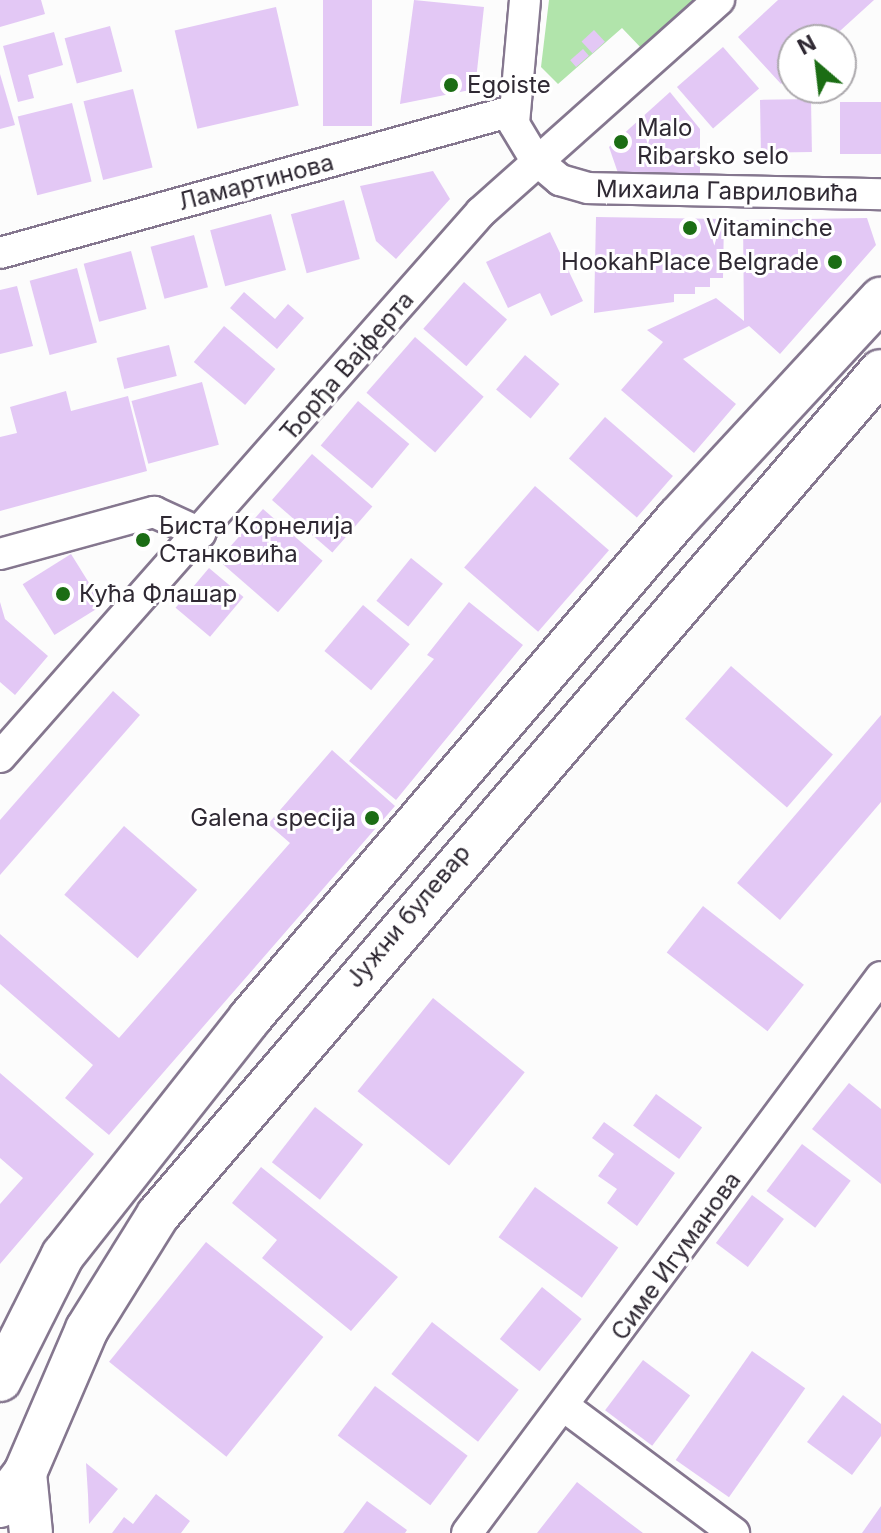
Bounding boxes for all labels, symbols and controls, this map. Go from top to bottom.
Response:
north arrow [777,24,857,104]
text: N [793,29,820,60]
place label: Egoiste [467,71,551,99]
marker: Egoiste [442,76,460,94]
place label: Malo Ribarsko selo [637,114,789,170]
marker: Malo Ribarsko selo [612,133,630,151]
street label: Ламартинова [175,147,337,217]
street label: Михаила Гавриловића [596,174,858,208]
place label: Vitaminche [706,214,833,242]
marker: Vitaminche [681,219,699,237]
place label: HookahPlace Belgrade [561,248,819,276]
marker: HookahPlace Belgrade [826,253,844,271]
street label: Ђорђа Вајферта [274,285,420,447]
place label: Биста Корнелија Станковића [159,512,354,568]
marker: Биста Корнелија Станковића [134,531,152,549]
place label: Кућа Флашар [79,580,237,608]
marker: Кућа Флашар [54,585,72,603]
place label: Galena specija [190,804,356,832]
marker: Galena specija [363,809,381,827]
street label: Јужни булевар [340,839,476,993]
street label: Симе Игуманова [605,1166,747,1346]

